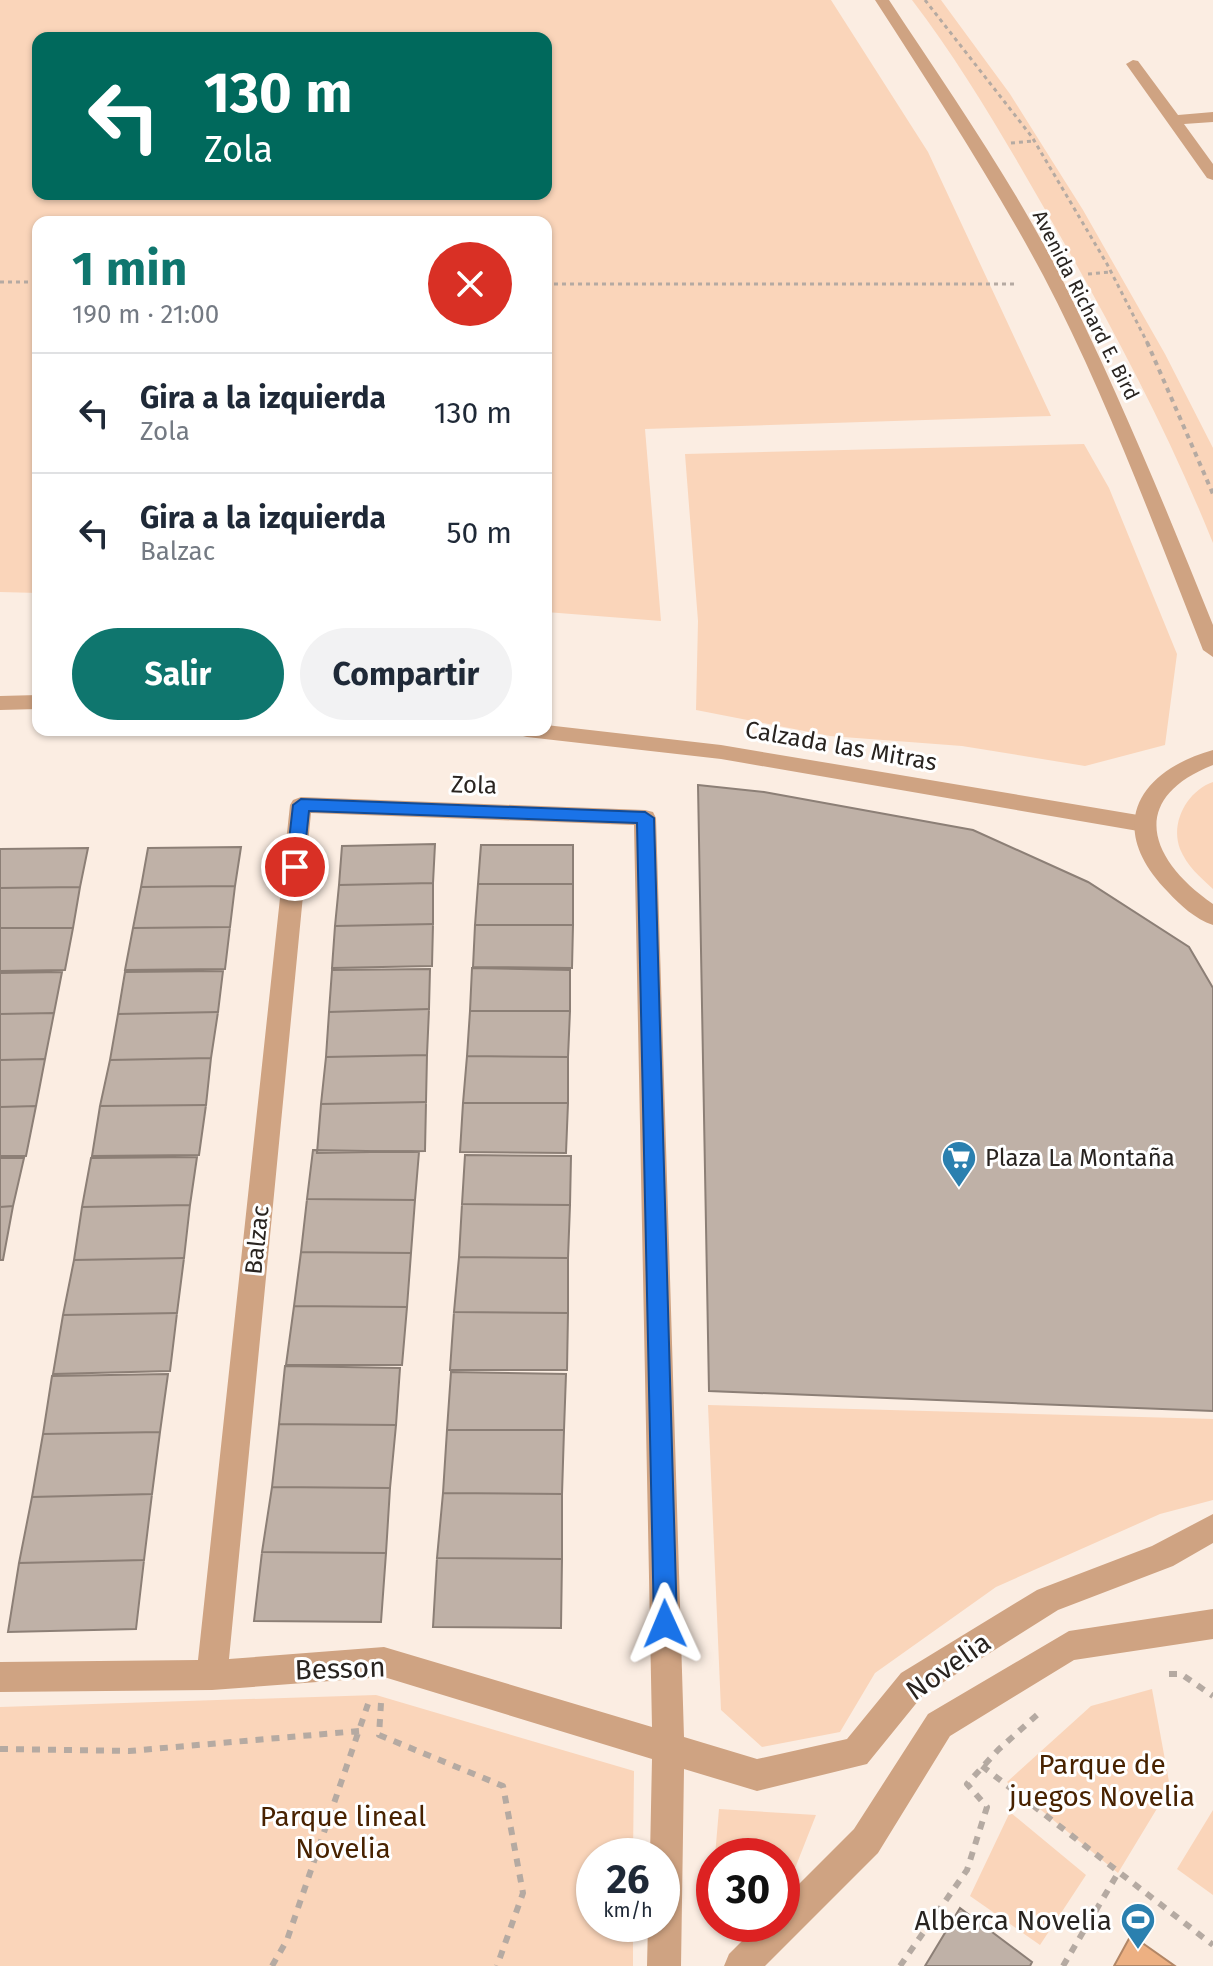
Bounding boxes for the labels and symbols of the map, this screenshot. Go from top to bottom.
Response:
street label: Avenida Richard E. Bird [1028,206,1144,404]
street label: Calzada las Mitras [743,715,939,777]
street label: Zola [451,770,497,800]
pin [261,833,329,901]
supermarket icon: Plaza La Montaña [940,1139,978,1189]
place label: Plaza La Montaña [985,1144,1175,1172]
street label: Balzac [239,1204,275,1276]
position arrow [623,1582,707,1666]
street label: Novelia [900,1625,997,1707]
street label: Besson [294,1650,386,1687]
park label: Parque de juegos Novelia [1008,1748,1195,1813]
park label: Parque lineal Novelia [260,1800,426,1865]
speed limit sign: 30 [696,1838,800,1942]
sports icon: Alberca Novelia [1119,1901,1157,1951]
place label: Alberca Novelia [915,1904,1112,1937]

